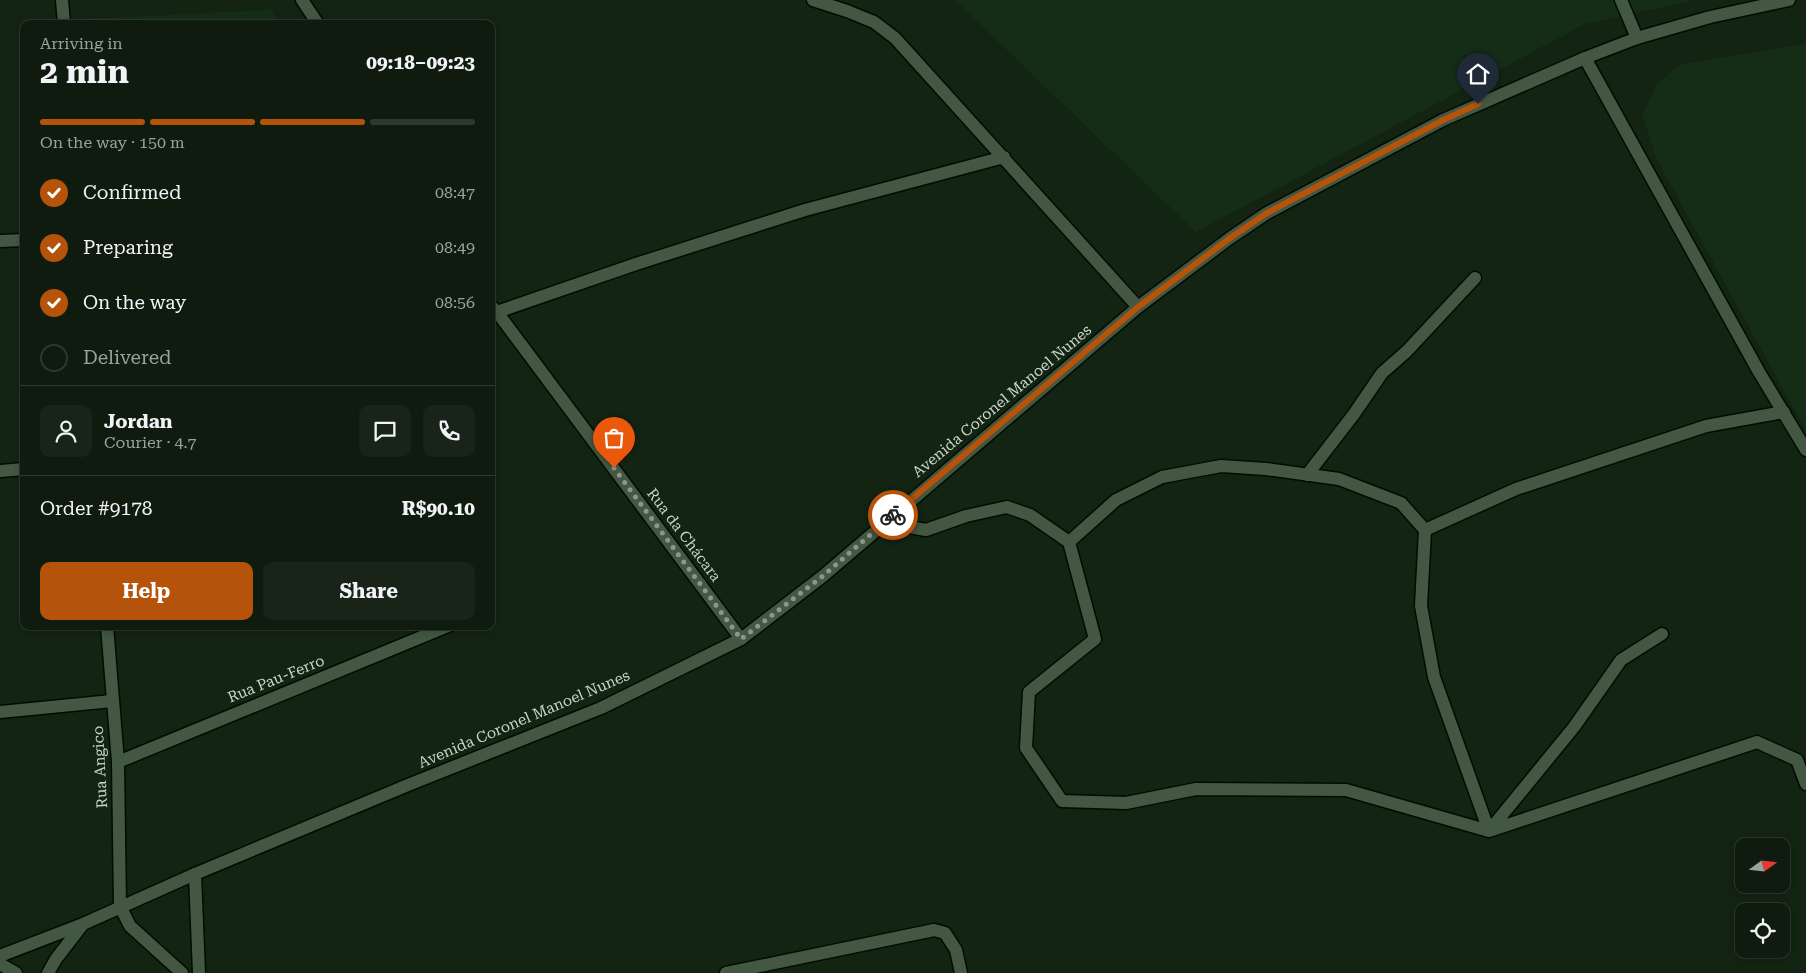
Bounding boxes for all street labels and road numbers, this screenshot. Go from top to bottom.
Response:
street label: Avenida Coronel Manoel Nunes [909,321,1095,481]
street label: Rua da Chácara [643,485,725,585]
street label: Rua Pau-Ferro [225,651,327,707]
street label: Avenida Coronel Manoel Nunes [416,666,632,772]
street label: Rua Angico [89,725,111,809]

